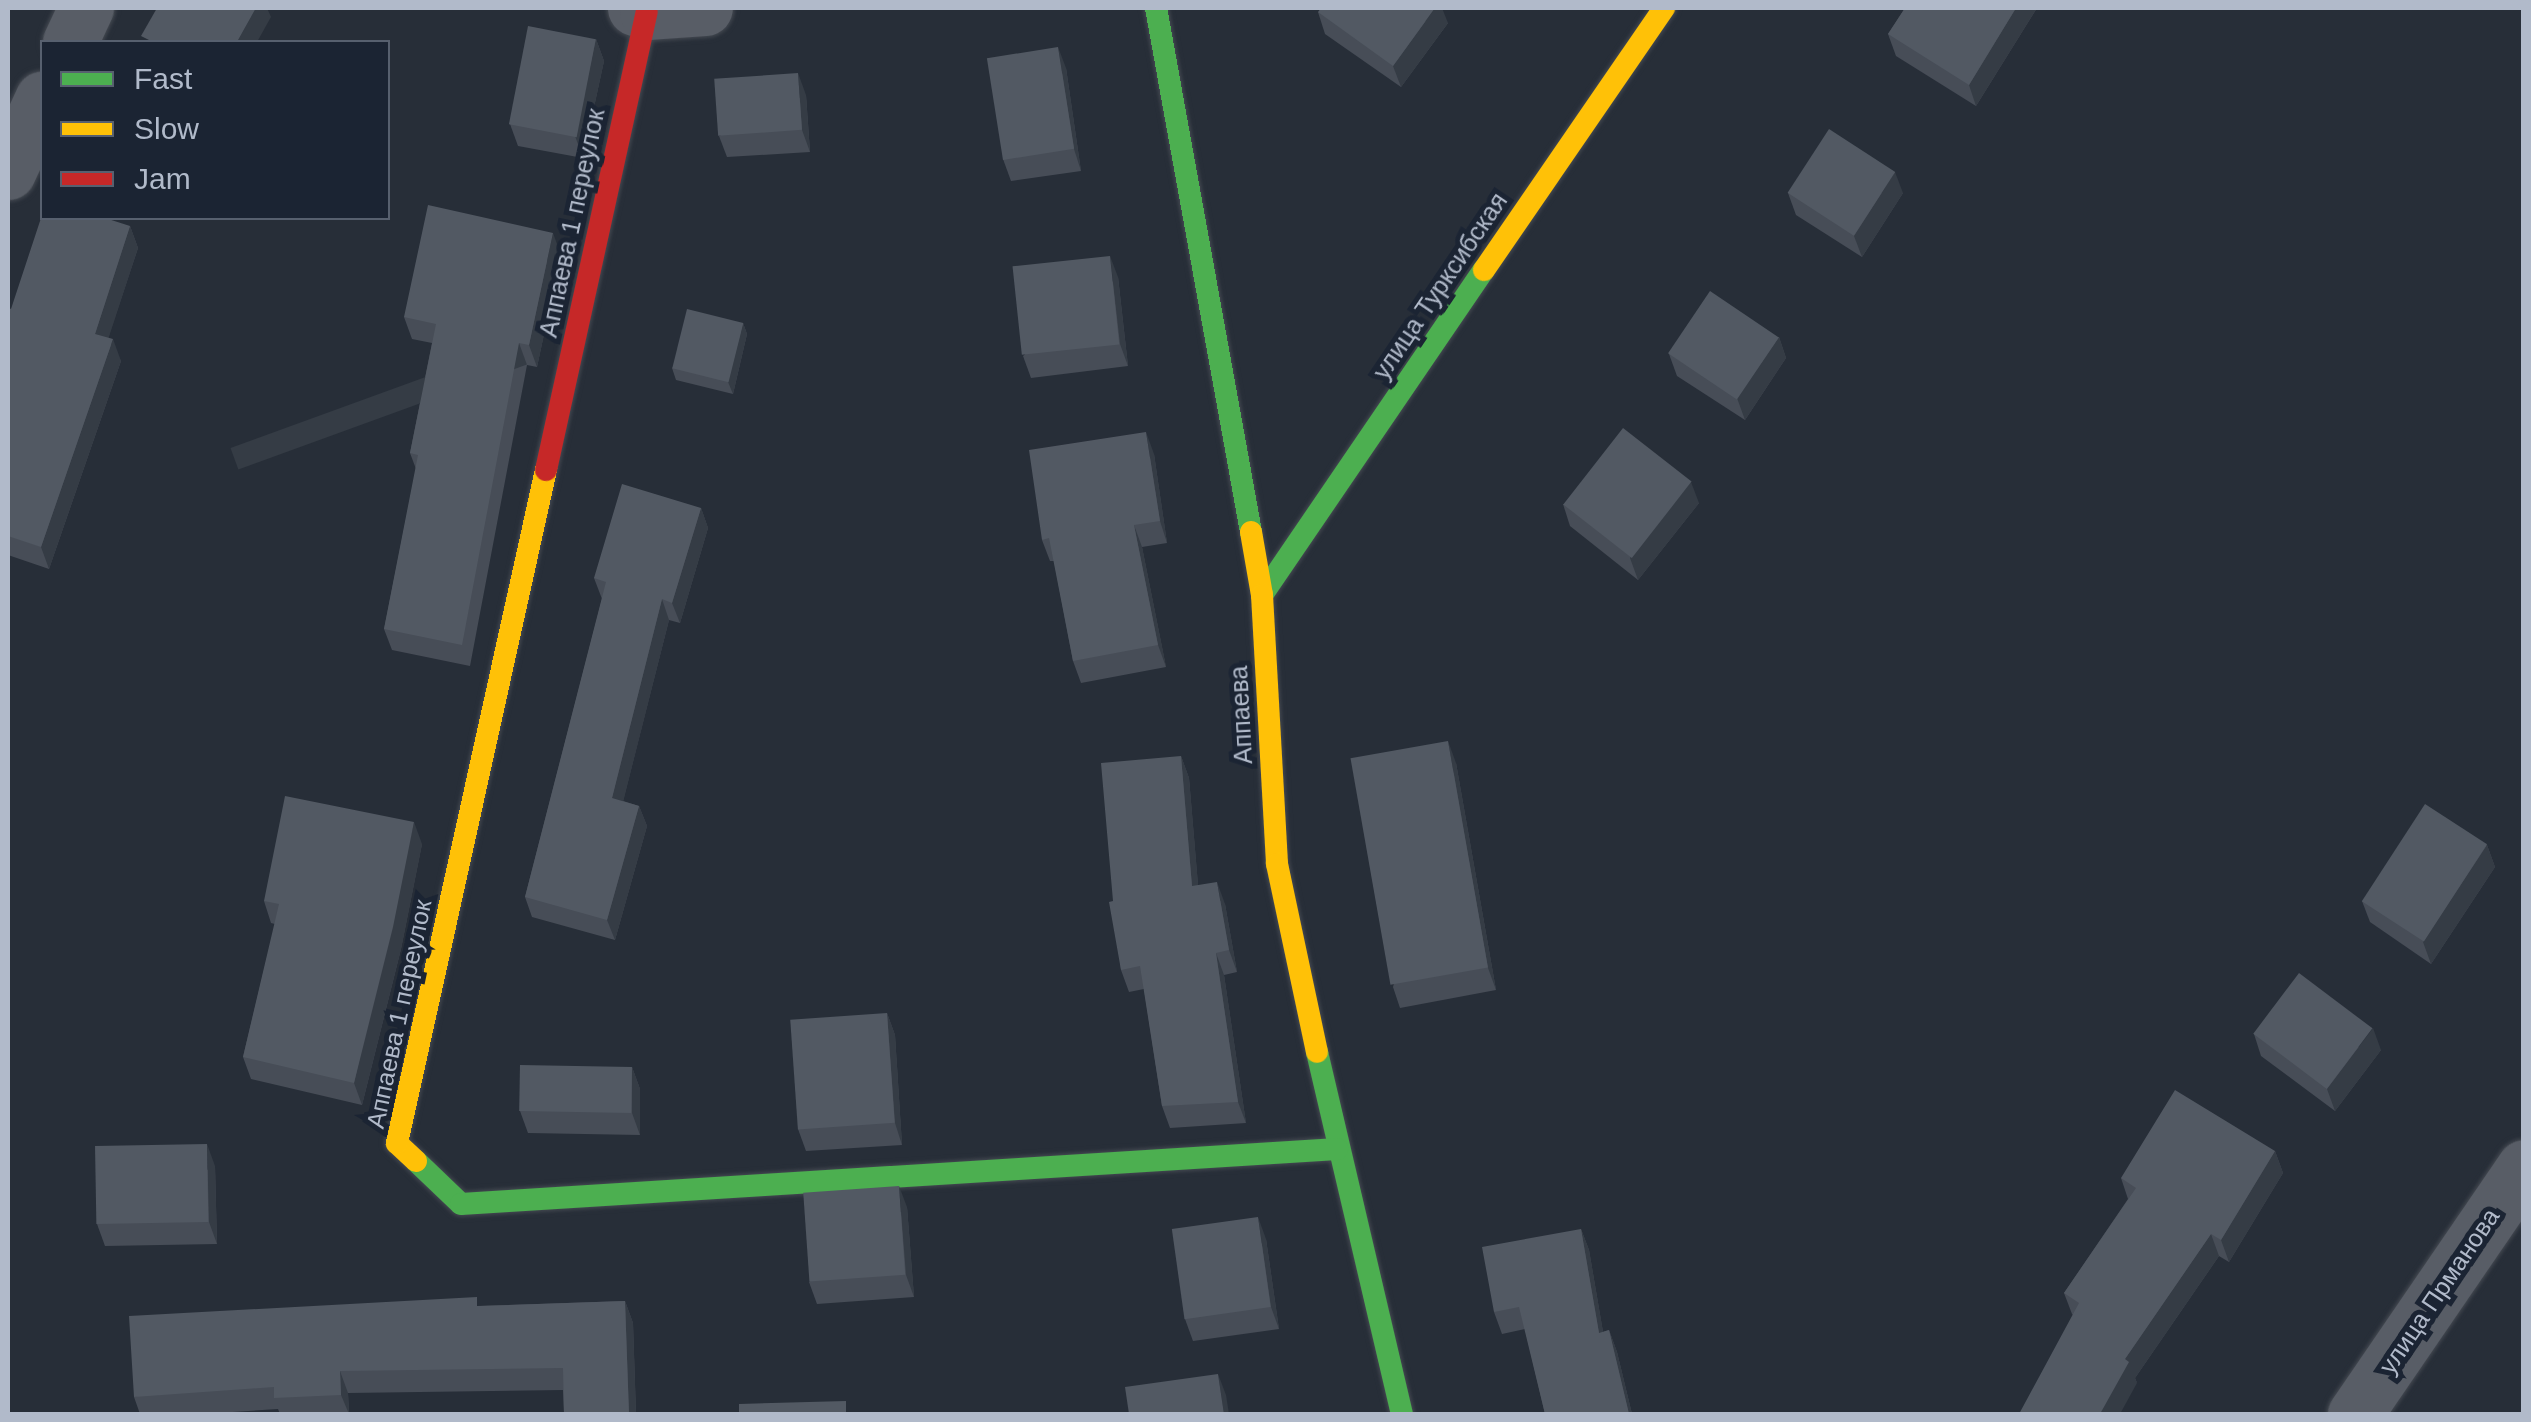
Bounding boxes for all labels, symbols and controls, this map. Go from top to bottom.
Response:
legend [40,40,390,220]
text: Fast [134,62,192,95]
street label: Аппаева 1 переулок [533,106,611,340]
text: Slow [134,112,199,145]
text: Jam [134,162,191,195]
street label: улица Турксибская [1366,187,1514,385]
street label: Аппаева [1223,665,1259,765]
street label: Аппаева 1 переулок [360,897,438,1131]
street label: улица Прманова [2373,1203,2505,1379]

